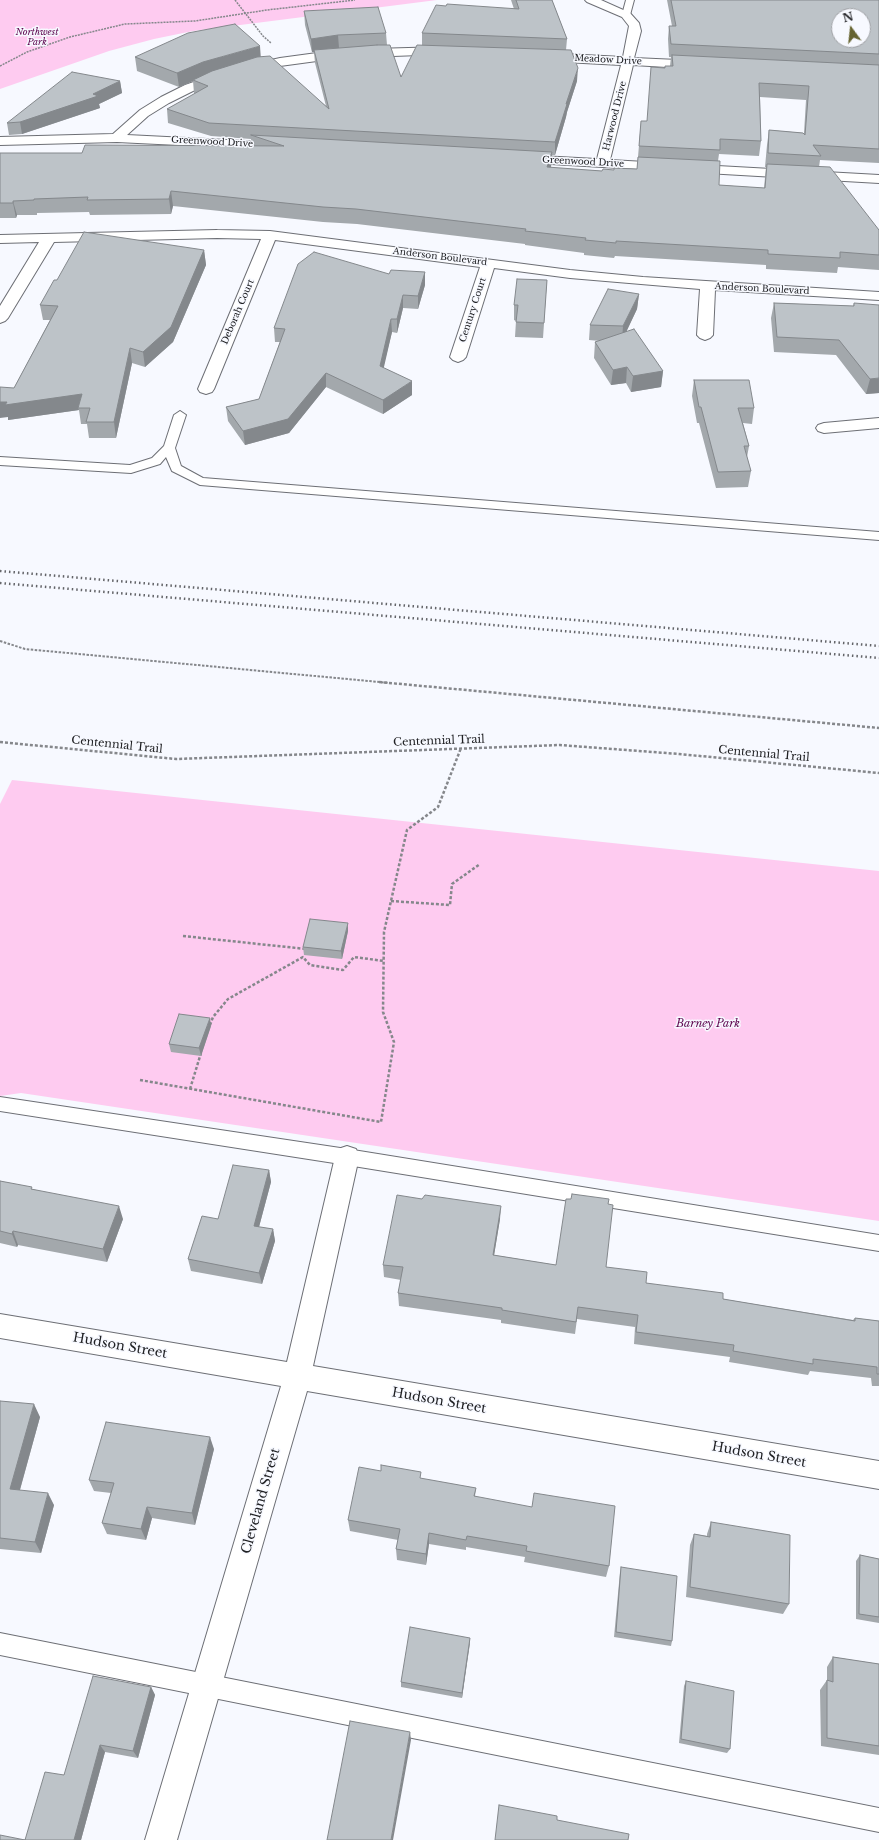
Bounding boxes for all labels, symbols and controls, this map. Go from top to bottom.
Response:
north arrow [831,8,871,48]
text: N [841,9,855,25]
park label: Northwest Park [16,27,58,48]
street label: Meadow Drive [574,53,642,67]
street label: Harwood Drive [601,80,629,152]
street label: Greenwood Drive [171,134,253,150]
street label: Greenwood Drive [542,154,624,170]
street label: Anderson Boulevard [392,246,488,268]
street label: Century Court [457,276,489,344]
street label: Deborah Court [219,278,257,346]
street label: Anderson Boulevard [714,281,810,297]
street label: Centennial Trail [393,733,485,749]
street label: Centennial Trail [71,734,163,756]
street label: Centennial Trail [718,743,810,765]
park label: Barney Park [676,1017,740,1031]
street label: Hudson Street [72,1330,168,1362]
street label: Hudson Street [391,1385,487,1417]
street label: Hudson Street [711,1439,807,1471]
street label: Cleveland Street [238,1446,284,1556]

